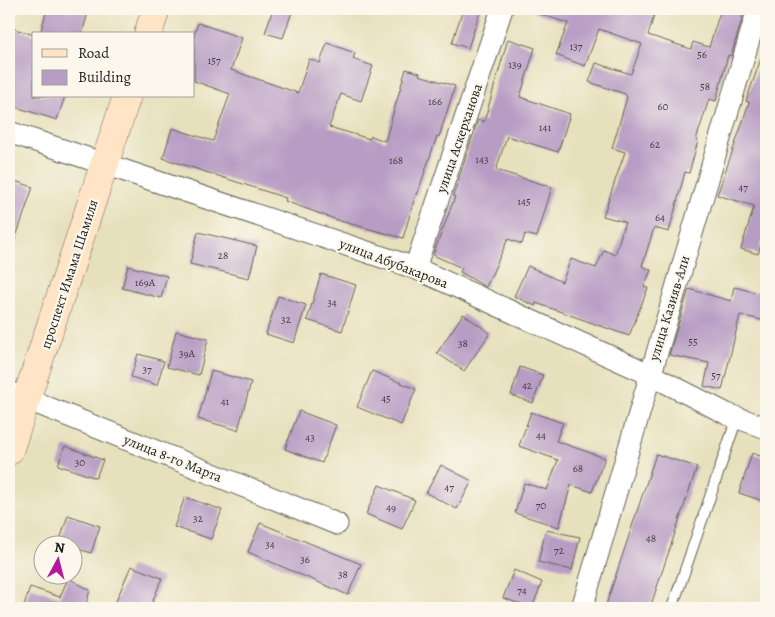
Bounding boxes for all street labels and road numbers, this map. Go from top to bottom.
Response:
street label: улица Аскерханова [432,80,487,196]
street label: проспект Имама Шамиля [36,197,103,351]
street label: улица Абубакарова [336,234,451,293]
street label: улица Казияв-Али [644,253,695,364]
street label: улица 8-го Марта [120,430,225,487]

